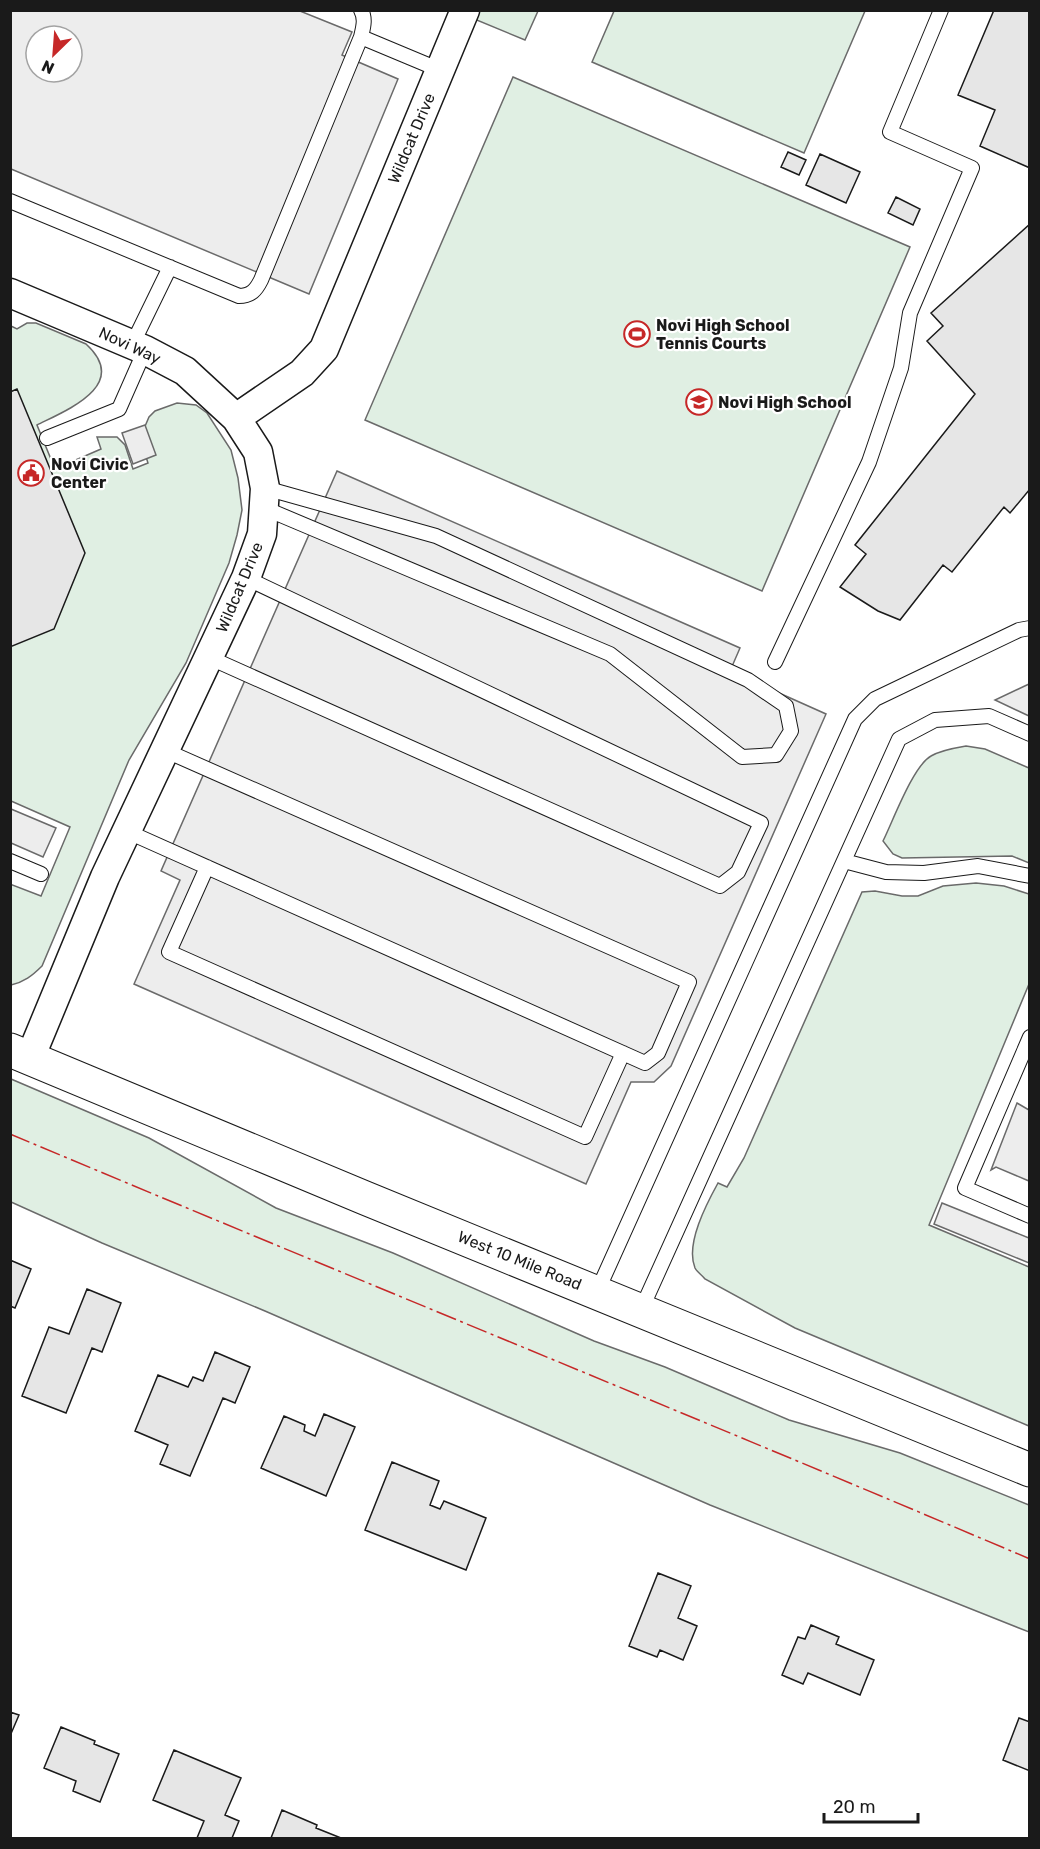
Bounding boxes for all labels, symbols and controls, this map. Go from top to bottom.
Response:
north arrow [24,24,84,84]
text: N [39,56,57,78]
street label: Wildcat Drive [384,90,439,186]
place label: Novi High School Tennis Courts [656,316,790,353]
sports icon: Novi High School Tennis Courts [622,319,652,349]
street label: Novi Way [96,323,164,368]
school or university icon: Novi High School [684,387,714,417]
place label: Novi High School [718,393,852,412]
place label: Novi Civic Center [51,455,129,492]
public building icon: Novi Civic Center [16,458,46,488]
street label: Wildcat Drive [212,539,267,635]
street label: West 10 Mile Road [455,1227,585,1294]
scale bar [824,1786,918,1824]
text: 20 m [833,1796,875,1818]

